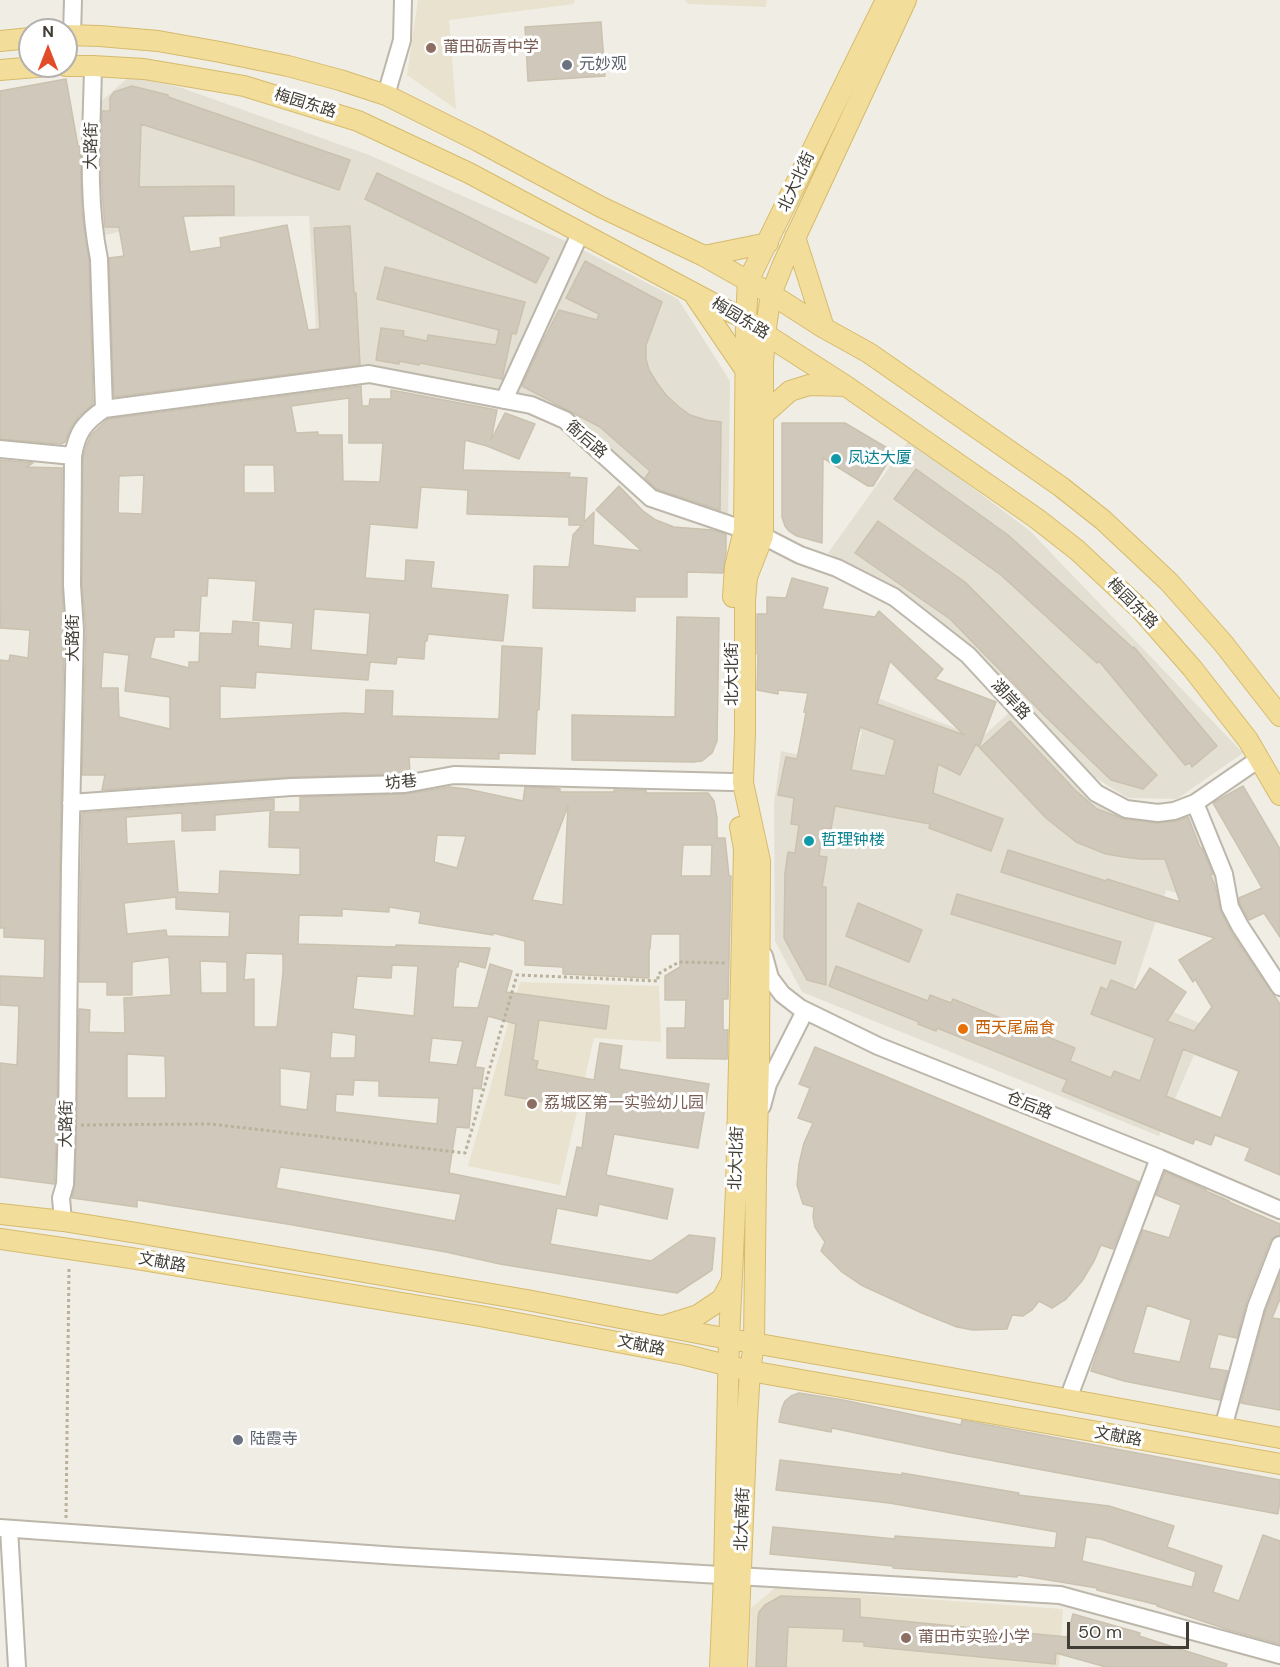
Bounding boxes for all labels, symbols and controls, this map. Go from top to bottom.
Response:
north arrow [18,18,78,78]
text: N [42,21,54,42]
place label: 莆田砺青中学 [443,38,539,58]
marker: 莆田砺青中学 [424,41,438,55]
place label: 元妙观 [579,55,627,75]
marker: 元妙观 [560,58,574,72]
street label: 梅园东路 [272,85,338,123]
street label: 大路街 [82,122,102,170]
street label: 北大北街 [775,149,819,215]
street label: 梅园东路 [708,294,772,344]
street label: 衙后路 [562,417,610,463]
place label: 凤达大厦 [848,449,912,469]
marker: 凤达大厦 [829,452,843,466]
street label: 梅园东路 [1103,575,1161,633]
street label: 大路街 [64,614,84,662]
street label: 北大北街 [723,642,743,706]
street label: 湖岸路 [987,676,1033,724]
street label: 坊巷 [384,772,418,794]
place label: 哲理钟楼 [821,831,885,851]
marker: 哲理钟楼 [802,834,816,848]
place label: 西天尾扁食 [975,1019,1055,1039]
marker: 西天尾扁食 [956,1022,970,1036]
street label: 仓后路 [1003,1088,1055,1124]
place label: 荔城区第一实验幼儿园 [544,1094,704,1114]
marker: 荔城区第一实验幼儿园 [525,1097,539,1111]
street label: 大路街 [57,1100,77,1148]
street label: 北大北街 [726,1126,748,1190]
street label: 文献路 [137,1249,187,1277]
street label: 文献路 [616,1332,666,1360]
street label: 文献路 [1093,1423,1143,1451]
place label: 陆霞寺 [250,1430,298,1450]
marker: 陆霞寺 [231,1433,245,1447]
street label: 北大南街 [732,1487,754,1551]
scale bar [1070,1610,1192,1648]
text: 50 m [1078,1620,1122,1644]
place label: 莆田市实验小学 [918,1628,1030,1648]
marker: 莆田市实验小学 [899,1631,913,1645]

